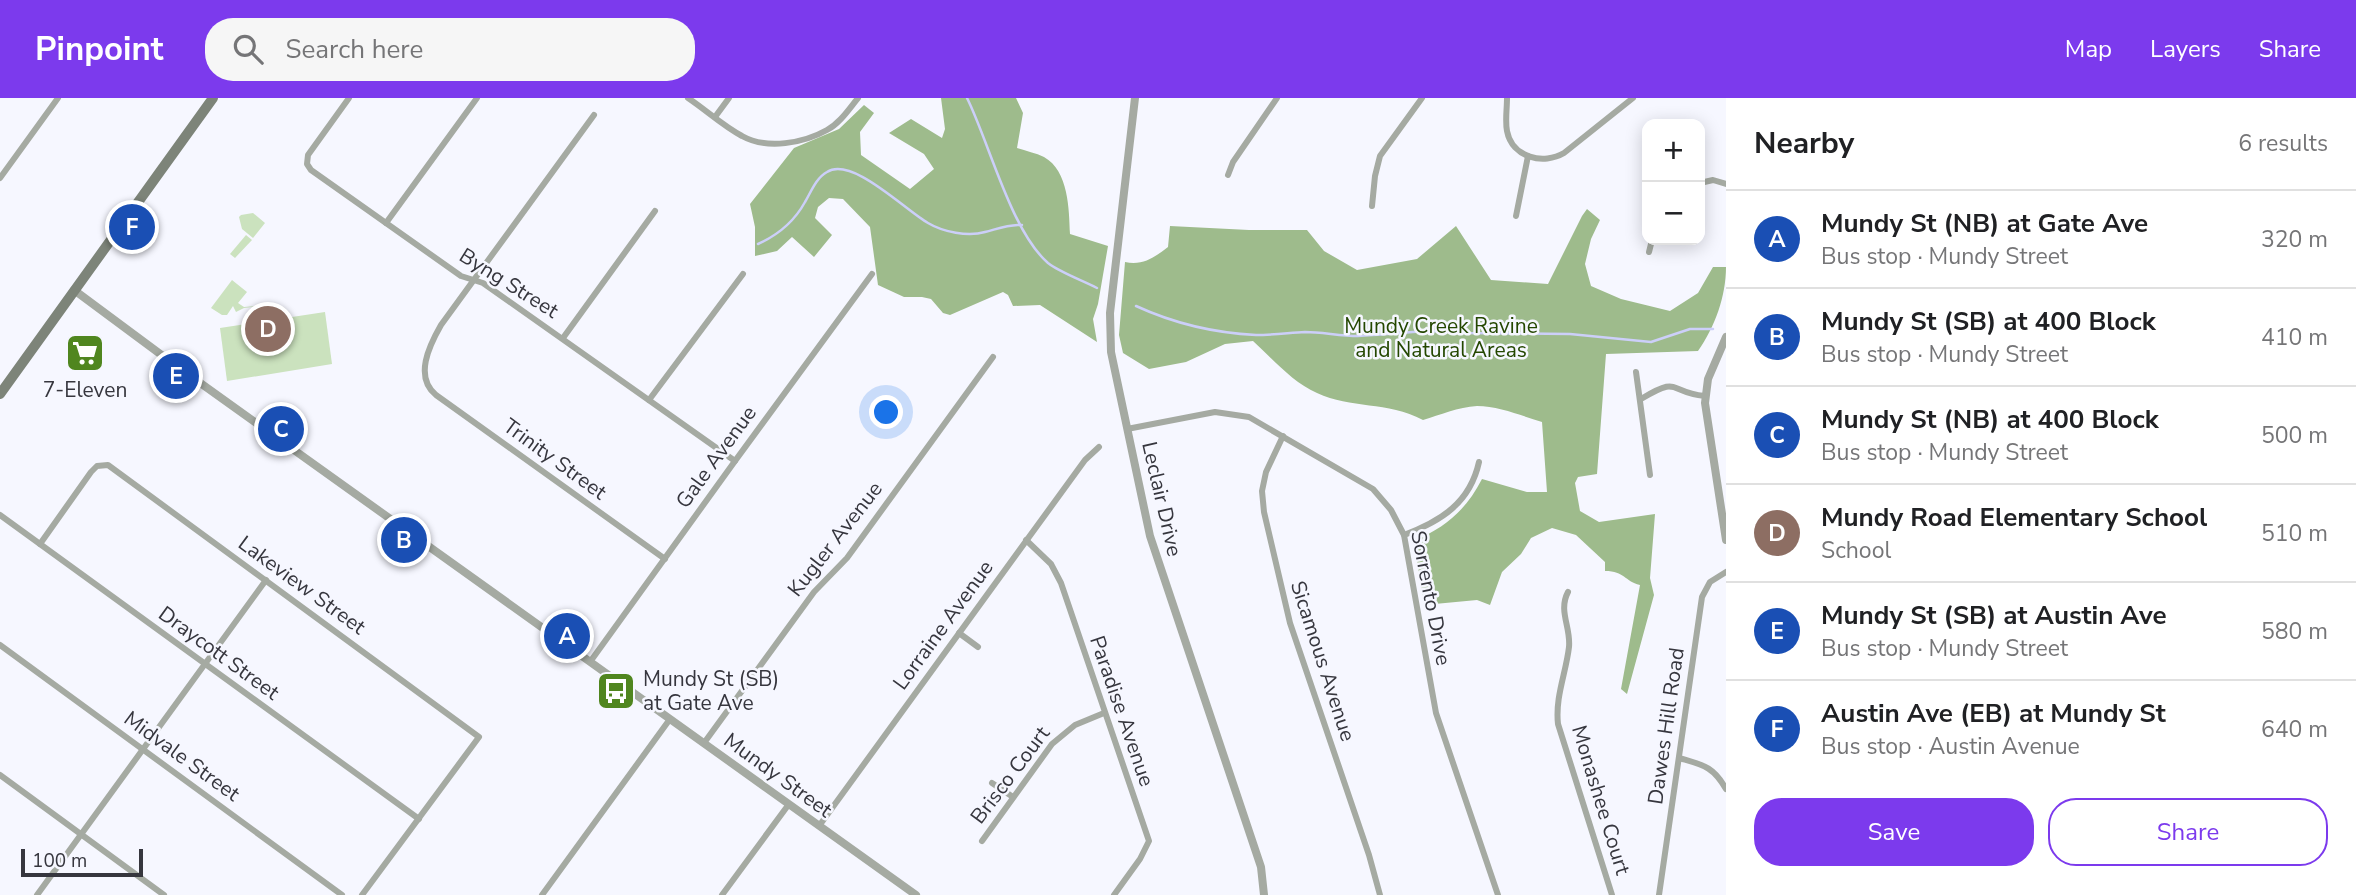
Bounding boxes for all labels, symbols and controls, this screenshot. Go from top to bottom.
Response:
search box [205,18,695,81]
text: Pinpoint [35,27,163,72]
icon: search [229,30,267,68]
text: Search here [285,32,423,67]
text: Map [2065,33,2112,65]
text: Layers [2150,33,2221,65]
text: Share [2259,33,2321,65]
map controls [1642,119,1705,245]
button: + [1642,119,1705,182]
text: Nearby [1754,123,1854,164]
text: 6 results [2238,128,2328,159]
button: − [1642,182,1705,245]
pin: F [109,201,155,253]
text: Mundy St (NB) at Gate Ave [1821,206,2148,241]
text: A [1768,224,1786,255]
text: 320 m [2261,224,2328,255]
street label: Byng Street [454,241,564,325]
text: Bus stop · Mundy Street [1821,241,2068,272]
pin: D [245,303,291,355]
text: Mundy St (SB) at 400 Block [1821,304,2156,339]
park label: Mundy Creek Ravine and Natural Areas [1344,312,1538,364]
text: B [1769,322,1785,353]
text: 410 m [2261,322,2328,353]
supermarket icon: 7-Eleven [64,332,106,374]
text: Bus stop · Mundy Street [1821,339,2068,370]
pin: E [153,350,199,402]
place label: 7-Eleven [43,376,127,404]
your location [869,395,903,429]
street label: Gale Avenue [669,400,763,514]
text: Mundy St (NB) at 400 Block [1821,402,2159,437]
pin: C [258,403,304,455]
street label: Trinity Street [498,412,613,506]
text: C [1769,420,1785,451]
text: 500 m [2261,420,2328,451]
text: Bus stop · Mundy Street [1821,437,2068,468]
street label: Leclair Drive [1135,439,1189,559]
street label: Kugler Avenue [781,476,889,602]
text: Mundy Road Elementary School [1821,500,2207,535]
pin: B [381,514,427,566]
text: D [1768,518,1786,549]
text: 510 m [2261,518,2328,549]
street label: Sorrento Drive [1404,528,1458,668]
street label: Lakeview Street [233,529,372,641]
text: School [1821,535,1891,566]
street label: Lorraine Avenue [886,555,1000,695]
street label: Sicamous Avenue [1284,577,1362,745]
text: Mundy St (SB) at Austin Ave [1821,598,2167,633]
street label: Draycott Street [153,600,286,707]
pin: A [544,610,590,662]
text: E [1770,616,1784,647]
text: 580 m [2261,616,2328,647]
street label: Paradise Avenue [1083,632,1161,790]
text: Bus stop · Mundy Street [1821,633,2068,664]
street label: Dawes Hill Road [1641,646,1691,806]
place label: Mundy St (SB) at Gate Ave [643,665,779,717]
bus stop icon: Mundy St (SB) at Gate Ave [595,670,637,712]
text: Austin Ave (EB) at Mundy St [1821,696,2166,731]
street label: Midvale Street [118,704,246,808]
text: F [1771,714,1783,745]
text: 640 m [2261,714,2328,745]
street label: Brisco Court [964,720,1056,830]
street label: Monashee Court [1565,722,1637,879]
street label: Mundy Street [718,726,838,824]
text: Bus stop · Austin Avenue [1821,731,2080,762]
button: Save [1754,798,2034,866]
button: Share [2048,798,2328,866]
scale bar [21,846,144,878]
text: 100 m [32,848,87,874]

